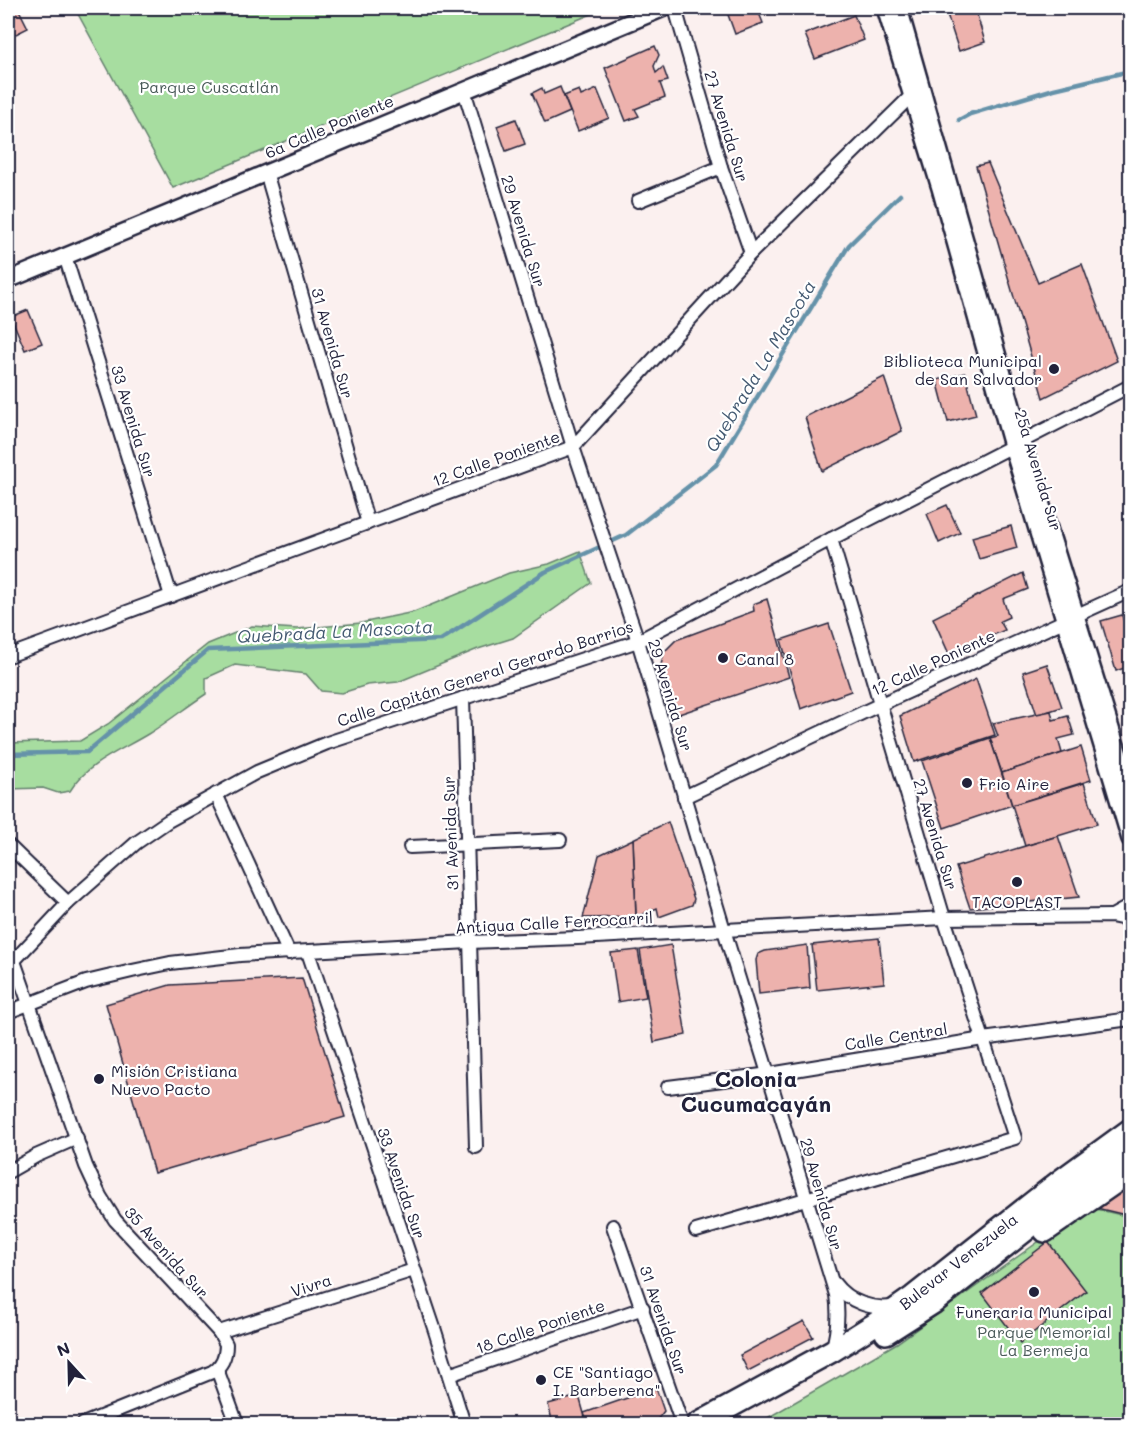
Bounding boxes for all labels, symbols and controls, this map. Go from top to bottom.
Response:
street label: 27 Avenida Sur [700,68,754,184]
park label: Parque Cuscatlán [139,76,279,97]
street label: 6a Calle Poniente [261,89,397,163]
street label: 29 Avenida Sur [497,172,551,290]
water label: Quebrada La Mascota [699,276,821,456]
street label: 31 Avenida Sur [307,285,359,401]
place label: Biblioteca Municipal de San Salvador [884,350,1042,389]
street label: 33 Avenida Sur [107,362,161,480]
marker: Biblioteca Municipal de San Salvador [1047,362,1061,376]
street label: 25a Avenida Sur [1011,407,1067,533]
street label: 12 Calle Poniente [429,425,563,491]
water label: Quebrada La Mascota [236,614,434,648]
street label: Calle Capitán General Gerardo Barrios [334,615,636,731]
street label: 12 Calle Poniente [868,624,998,700]
street label: 29 Avenida Sur [644,636,698,754]
place label: Canal 8 [735,648,794,669]
marker: Canal 8 [716,651,730,665]
place label: Frio Aire [979,773,1049,794]
street label: 31 Avenida Sur [438,776,462,890]
street label: 27 Avenida Sur [909,776,963,892]
marker: Frio Aire [960,776,974,790]
marker: TACOPLAST [1010,875,1024,889]
place label: TACOPLAST [972,891,1062,912]
street label: Antigua Calle Ferrocarril [454,906,654,938]
street label: Calle Central [843,1018,949,1054]
place label: Misión Cristiana Nuevo Pacto [111,1060,238,1099]
district label: Colonia Cucumacayán [681,1064,831,1118]
marker: Misión Cristiana Nuevo Pacto [92,1072,106,1086]
street label: 33 Avenida Sur [373,1125,431,1241]
street label: 29 Avenida Sur [796,1135,848,1253]
street label: 35 Avenida Sur [120,1202,214,1302]
street label: Bulevar Venezuela [895,1208,1021,1314]
street label: 31 Avenida Sur [635,1263,693,1377]
street label: Vivra [288,1269,334,1301]
marker: Funeraria Municipal [1027,1285,1041,1299]
street label: 18 Calle Poniente [473,1294,607,1358]
place label: Funeraria Municipal [956,1301,1112,1322]
park label: Parque Memorial La Bermeja [977,1321,1111,1360]
north arrow [39,1333,99,1393]
text: N [54,1337,73,1361]
place label: CE "Santiago I. Barberena" [553,1361,660,1400]
marker: CE "Santiago I. Barberena" [534,1373,548,1387]

